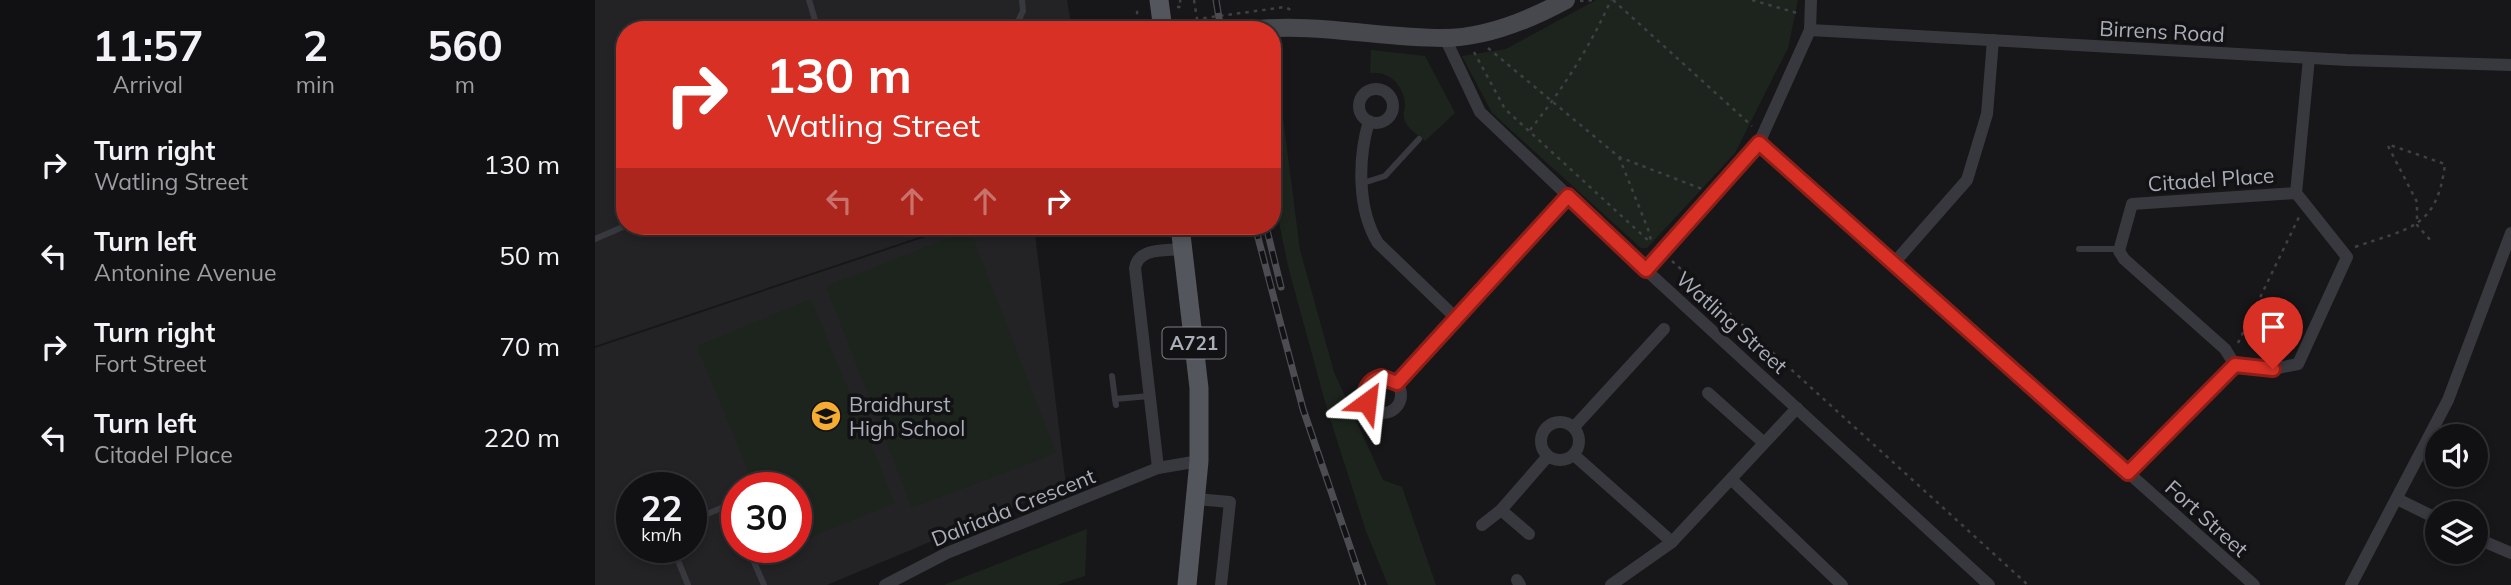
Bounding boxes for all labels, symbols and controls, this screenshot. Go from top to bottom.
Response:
street label: Birrens Road [2099,15,2225,47]
text: 11:57 [92,19,203,72]
text: 2 [303,19,328,72]
text: 560 [427,19,503,72]
text: 130 m [766,44,912,105]
icon: right [651,49,742,140]
text: Arrival [113,70,183,99]
text: min [296,70,335,99]
text: m [455,70,475,99]
text: Watling Street [766,105,980,145]
text: Turn right [94,134,215,167]
icon: right [35,146,73,184]
text: 130 m [484,148,560,181]
street label: Citadel Place [2147,162,2275,196]
text: Watling Street [94,167,248,196]
icon: left [820,182,858,220]
icon: ahead [893,182,931,220]
icon: ahead [966,182,1004,220]
icon: right [1039,182,1077,220]
text: Turn left [94,225,196,258]
icon: left [35,237,73,275]
text: 50 m [499,239,560,272]
text: Antonine Avenue [94,258,277,287]
street label: Watling Street [1671,265,1793,379]
pin [2243,297,2303,369]
icon: arrive [2254,308,2292,346]
text: Turn right [94,316,215,349]
icon: right [35,328,73,366]
road number: A721 [1163,328,1225,358]
text: 70 m [499,330,560,363]
text: Fort Street [94,349,206,378]
position arrow [1330,365,1404,439]
place label: Braidhurst High School [849,391,965,441]
school or university icon: Braidhurst High School [809,399,843,433]
text: Turn left [94,407,196,440]
icon: left [35,419,73,457]
text: 220 m [484,421,560,454]
map controls [2425,424,2488,564]
button: sound [2425,424,2488,487]
text: Citadel Place [94,440,233,469]
street label: Dalriada Crescent [927,462,1099,552]
speed limit sign: 30 [721,472,812,563]
street label: Fort Street [2160,474,2254,562]
text: 22 [640,486,683,530]
button: layers [2425,501,2488,564]
text: km/h [641,523,682,546]

